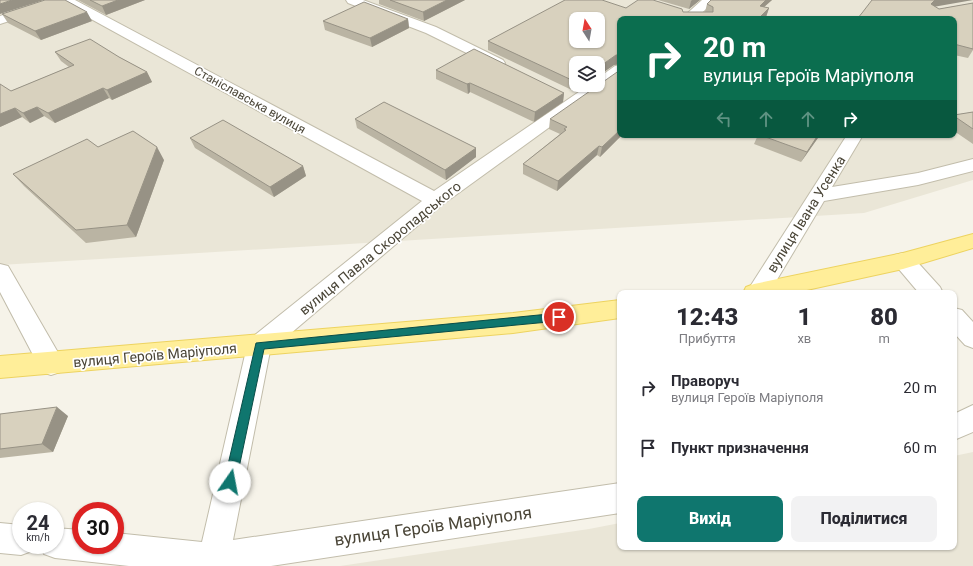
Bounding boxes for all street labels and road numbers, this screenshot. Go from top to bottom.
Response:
street label: Станіславська вулиця [192,64,308,136]
street label: вулиця Івана Усенка [763,153,849,275]
street label: вулиця Павла Скоропадського [296,178,464,318]
street label: вулиця Героїв Маріуполя [73,340,237,370]
street label: вулиця Героїв Маріуполя [333,502,533,550]

